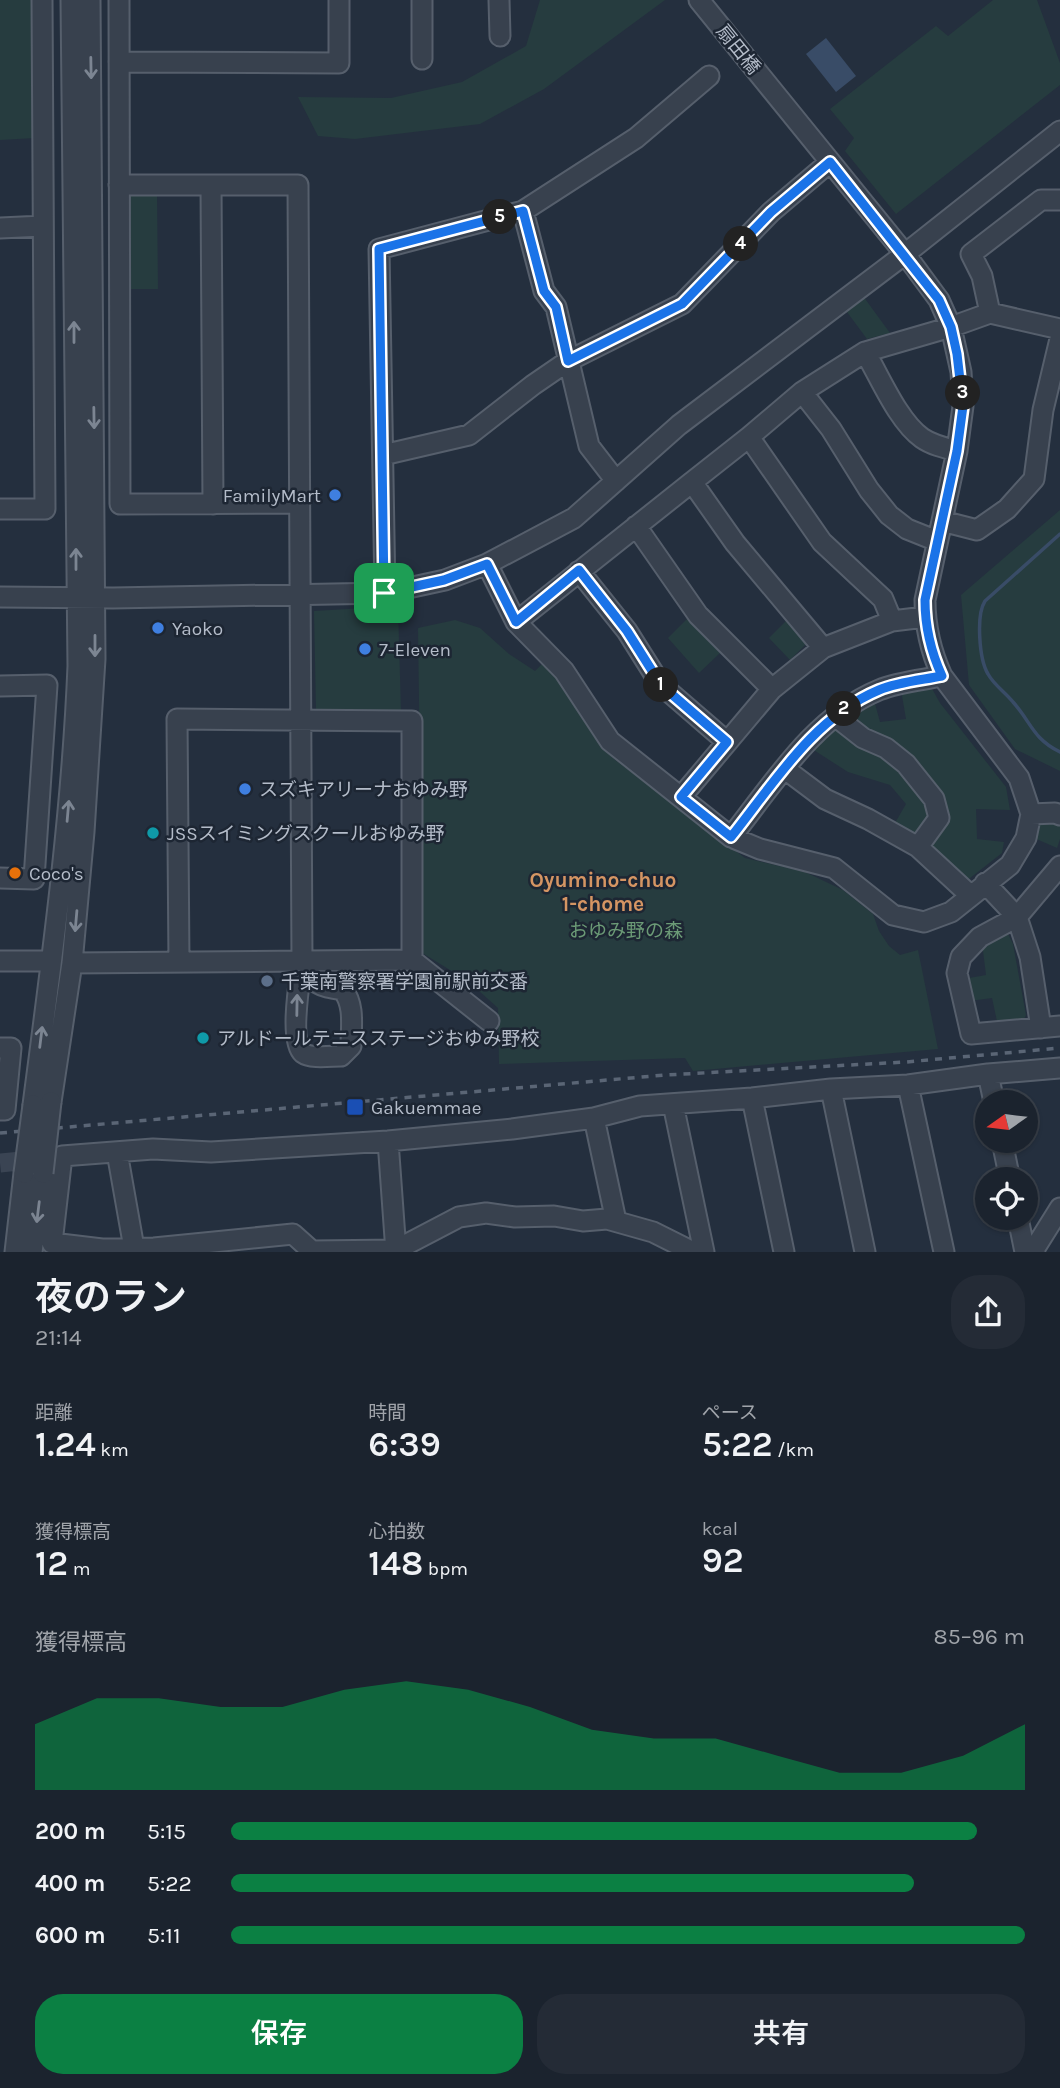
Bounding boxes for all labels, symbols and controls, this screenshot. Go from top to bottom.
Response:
street label: 扇田橋 [712,21,765,79]
one-way arrow [84,56,98,79]
pin: 5 [482,200,518,234]
text: 5 [494,205,505,227]
pin: 4 [724,226,758,262]
text: 4 [735,232,746,254]
one-way arrow [67,321,81,344]
pin: 3 [946,376,981,410]
text: 3 [957,381,968,403]
one-way arrow [87,406,101,429]
place label: FamilyMart [223,485,321,507]
marker: FamilyMart [327,487,343,503]
one-way arrow [69,548,83,571]
pin [354,563,414,623]
icon: arrive [365,574,403,612]
place label: Yaoko [172,618,223,640]
marker: Yaoko [150,620,166,636]
one-way arrow [88,634,102,657]
place label: 7-Eleven [379,639,451,661]
marker: 7-Eleven [357,641,373,657]
pin: 1 [644,668,678,702]
text: 1 [657,673,664,695]
pin: 2 [826,692,862,726]
text: 2 [838,697,849,719]
place label: スズキアリーナおゆみ野 [259,779,468,801]
marker: スズキアリーナおゆみ野 [237,781,253,797]
one-way arrow [62,800,75,823]
place label: JSSスイミングスクールおゆみ野 [167,823,445,845]
marker: JSSスイミングスクールおゆみ野 [145,825,161,841]
place label: Coco's [29,863,84,885]
marker: Coco's [7,865,23,881]
district label: Oyumino-chuo 1-chome [530,868,676,916]
one-way arrow [69,910,82,932]
park label: おゆみ野の森 [569,920,683,942]
place label: 千葉南警察署学園前駅前交番 [281,971,528,993]
marker: 千葉南警察署学園前駅前交番 [259,973,275,989]
one-way arrow [290,994,304,1017]
one-way arrow [35,1026,48,1049]
place label: アルドールテニスステージおゆみ野校 [217,1028,539,1050]
marker: アルドールテニスステージおゆみ野校 [195,1030,211,1046]
north arrow [975,1090,1038,1153]
map controls [975,1090,1038,1230]
marker: Gakuemmae [345,1097,365,1117]
place label: Gakuemmae [371,1097,481,1119]
button: locate [975,1167,1038,1230]
one-way arrow [31,1200,44,1223]
text: 夜のラン [35,1275,187,1320]
button: share [951,1275,1025,1349]
text: 21:14 [35,1324,82,1351]
text: 距離 [35,1402,73,1424]
text: 時間 [368,1402,406,1424]
text: ペース [702,1402,758,1424]
text: 1.24 [35,1424,96,1465]
text: 6:39 [368,1424,441,1465]
text: 5:22 [702,1424,773,1465]
text: km [96,1439,129,1461]
text: /km [773,1439,814,1461]
text: kcal [702,1518,738,1540]
text: 獲得標高 [35,1521,111,1543]
text: 心拍数 [368,1521,425,1543]
text: 92 [702,1540,744,1581]
text: 12 [35,1543,68,1584]
text: 148 [368,1543,423,1584]
text: m [68,1558,90,1580]
text: bpm [423,1558,468,1580]
text: 85–96 m [934,1623,1025,1650]
text: 獲得標高 [35,1629,127,1656]
text: 200 m [35,1818,106,1845]
text: 5:15 [147,1818,186,1845]
text: 400 m [35,1870,105,1897]
text: 5:22 [147,1870,192,1897]
text: 600 m [35,1922,106,1949]
text: 5:11 [147,1922,181,1949]
button: 保存 [35,1994,523,2074]
button: 共有 [537,1994,1025,2074]

